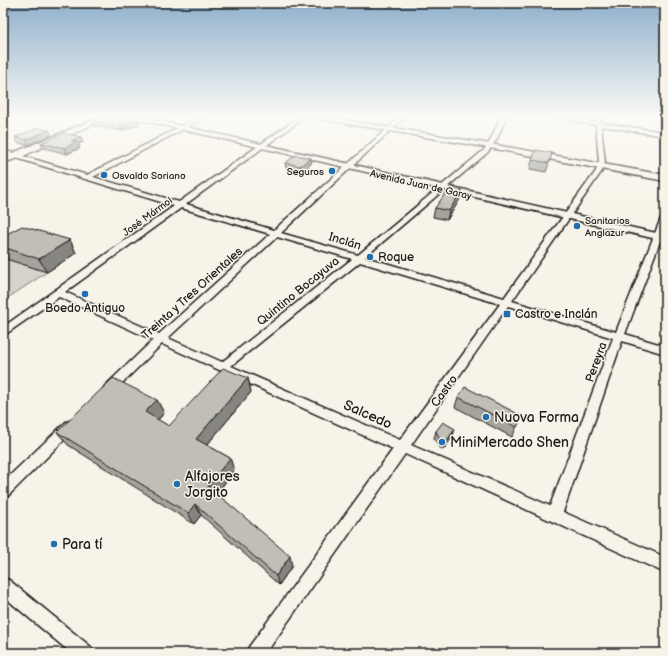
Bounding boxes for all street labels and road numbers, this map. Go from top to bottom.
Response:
street label: Avenida Juan de Garay [369,167,473,203]
street label: José Mármol [120,195,175,239]
street label: Inclán [327,229,363,254]
street label: Treinta y Tres Orientales [139,244,246,343]
street label: Quintino Bocayuva [254,253,343,329]
street label: Pereyra [582,340,611,384]
street label: Castro [428,372,461,410]
street label: Salcedo [341,396,395,433]

